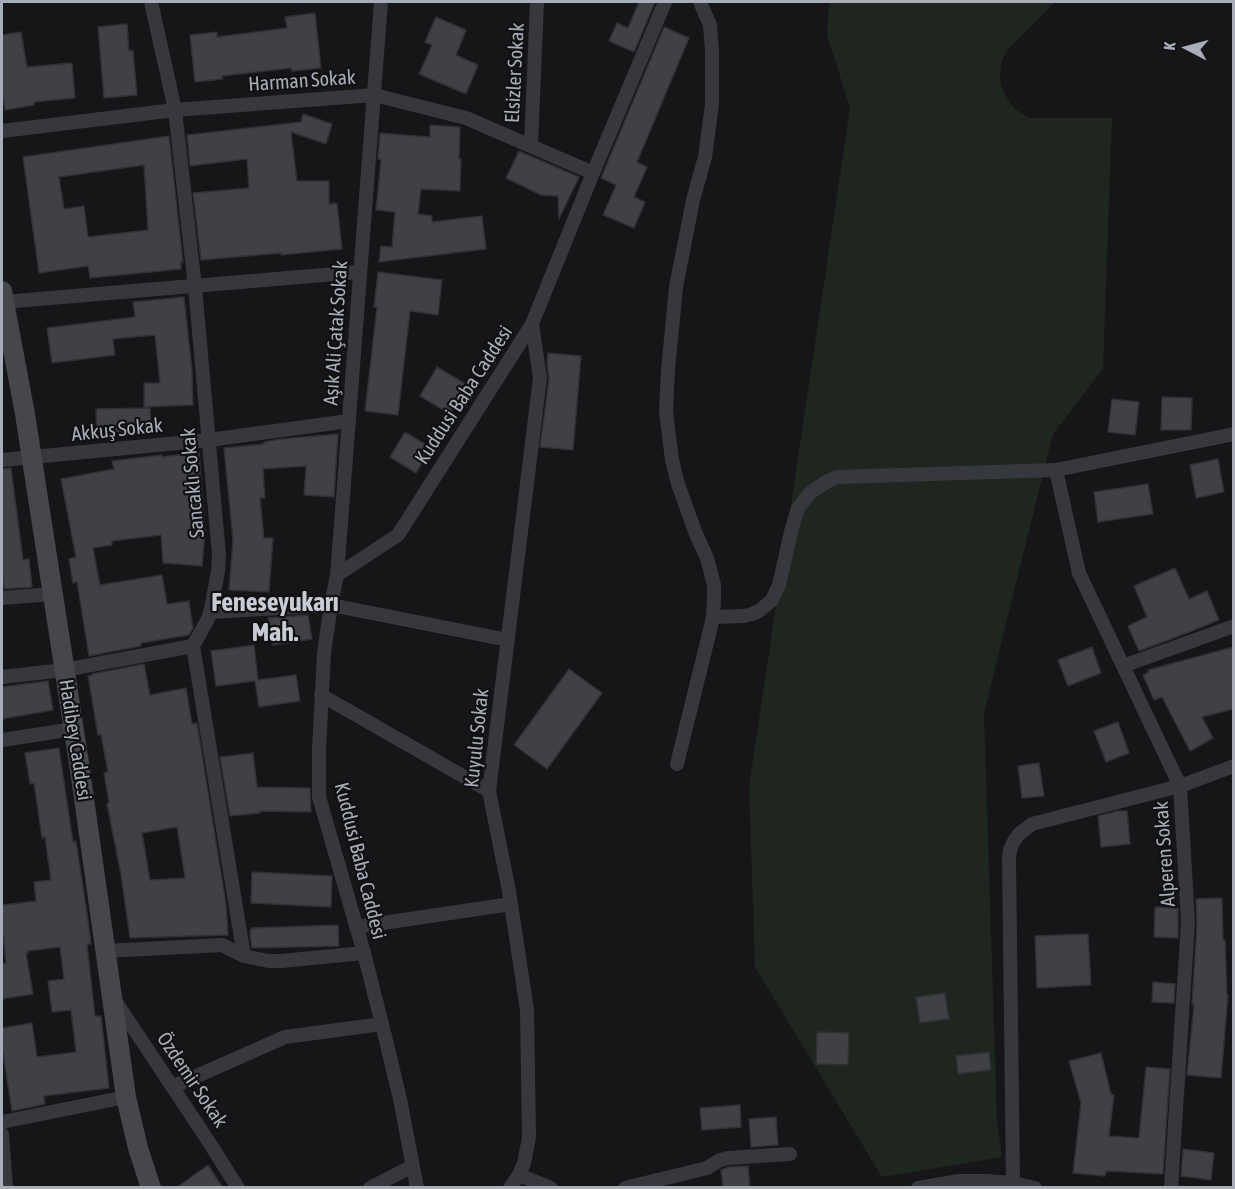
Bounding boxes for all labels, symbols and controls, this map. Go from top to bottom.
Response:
north arrow [1157,18,1217,78]
street label: Elsizler Sokak [500,22,530,124]
text: K [1160,41,1178,51]
street label: Harman Sokak [247,65,357,97]
street label: Aşık Ali Çatak Sokak [319,260,353,406]
street label: Kuddusi Baba Caddesi [410,321,518,469]
street label: Akkuş Sokak [70,413,164,447]
street label: Sancaklı Sokak [176,427,210,539]
district label: Feneseyukarı Mah. [211,587,339,648]
street label: Hadibey Caddesi [54,678,96,802]
street label: Kuyulu Sokak [460,687,494,789]
street label: Kuddusi Baba Caddesi [329,780,391,942]
street label: Alperen Sokak [1149,800,1181,908]
street label: Özdemir Sokak [151,1028,233,1132]

